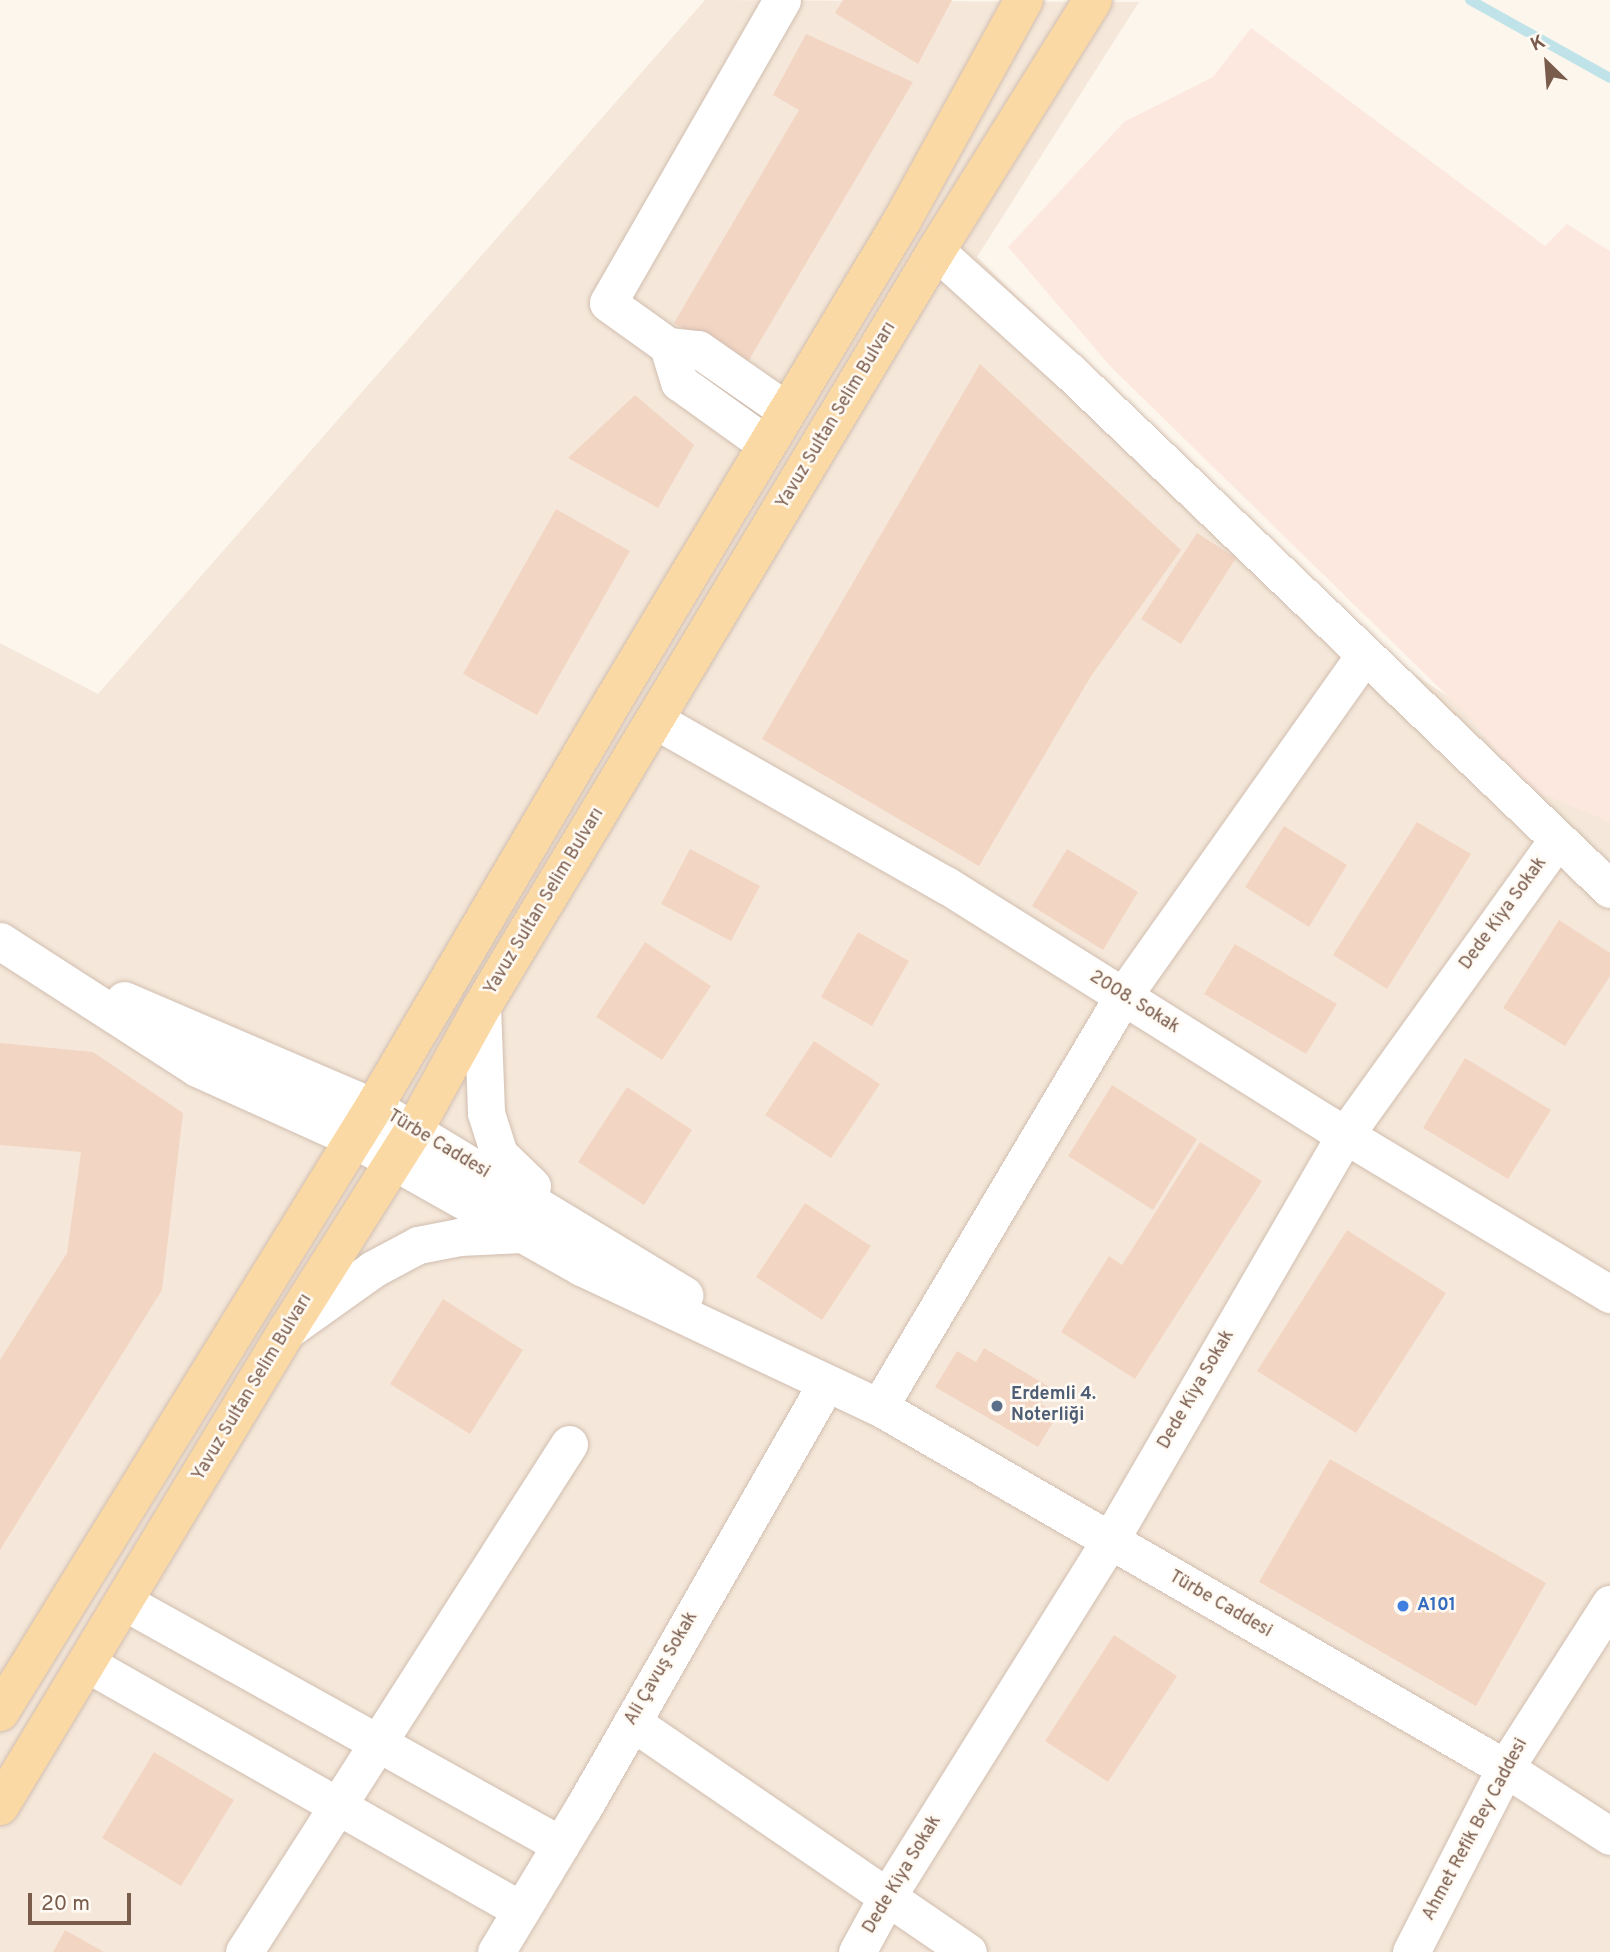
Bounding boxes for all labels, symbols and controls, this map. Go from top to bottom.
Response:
north arrow [1512,28,1582,98]
text: K [1527,30,1549,58]
street label: Yavuz Sultan Selim Bulvarı [773,319,901,513]
street label: Yavuz Sultan Selim Bulvarı [481,805,609,999]
street label: Dede Kiya Sokak [1456,853,1552,975]
street label: 2008. Sokak [1085,967,1183,1039]
street label: Türbe Caddesi [383,1106,493,1184]
street label: Yavuz Sultan Selim Bulvarı [189,1291,317,1485]
street label: Dede Kiya Sokak [1154,1327,1240,1453]
place label: Erdemli 4. Noterliği [1011,1385,1096,1428]
marker: Erdemli 4. Noterliği [989,1398,1005,1414]
street label: Türbe Caddesi [1165,1567,1275,1643]
place label: A101 [1417,1595,1456,1617]
marker: A101 [1395,1598,1411,1614]
street label: Ali Çavuş Sokak [621,1608,703,1730]
street label: Ahmet Refik Bey Caddesi [1419,1735,1533,1925]
street label: Dede Kiya Sokak [859,1812,947,1938]
scale bar [32,1878,135,1922]
text: 20 m [41,1891,90,1918]

